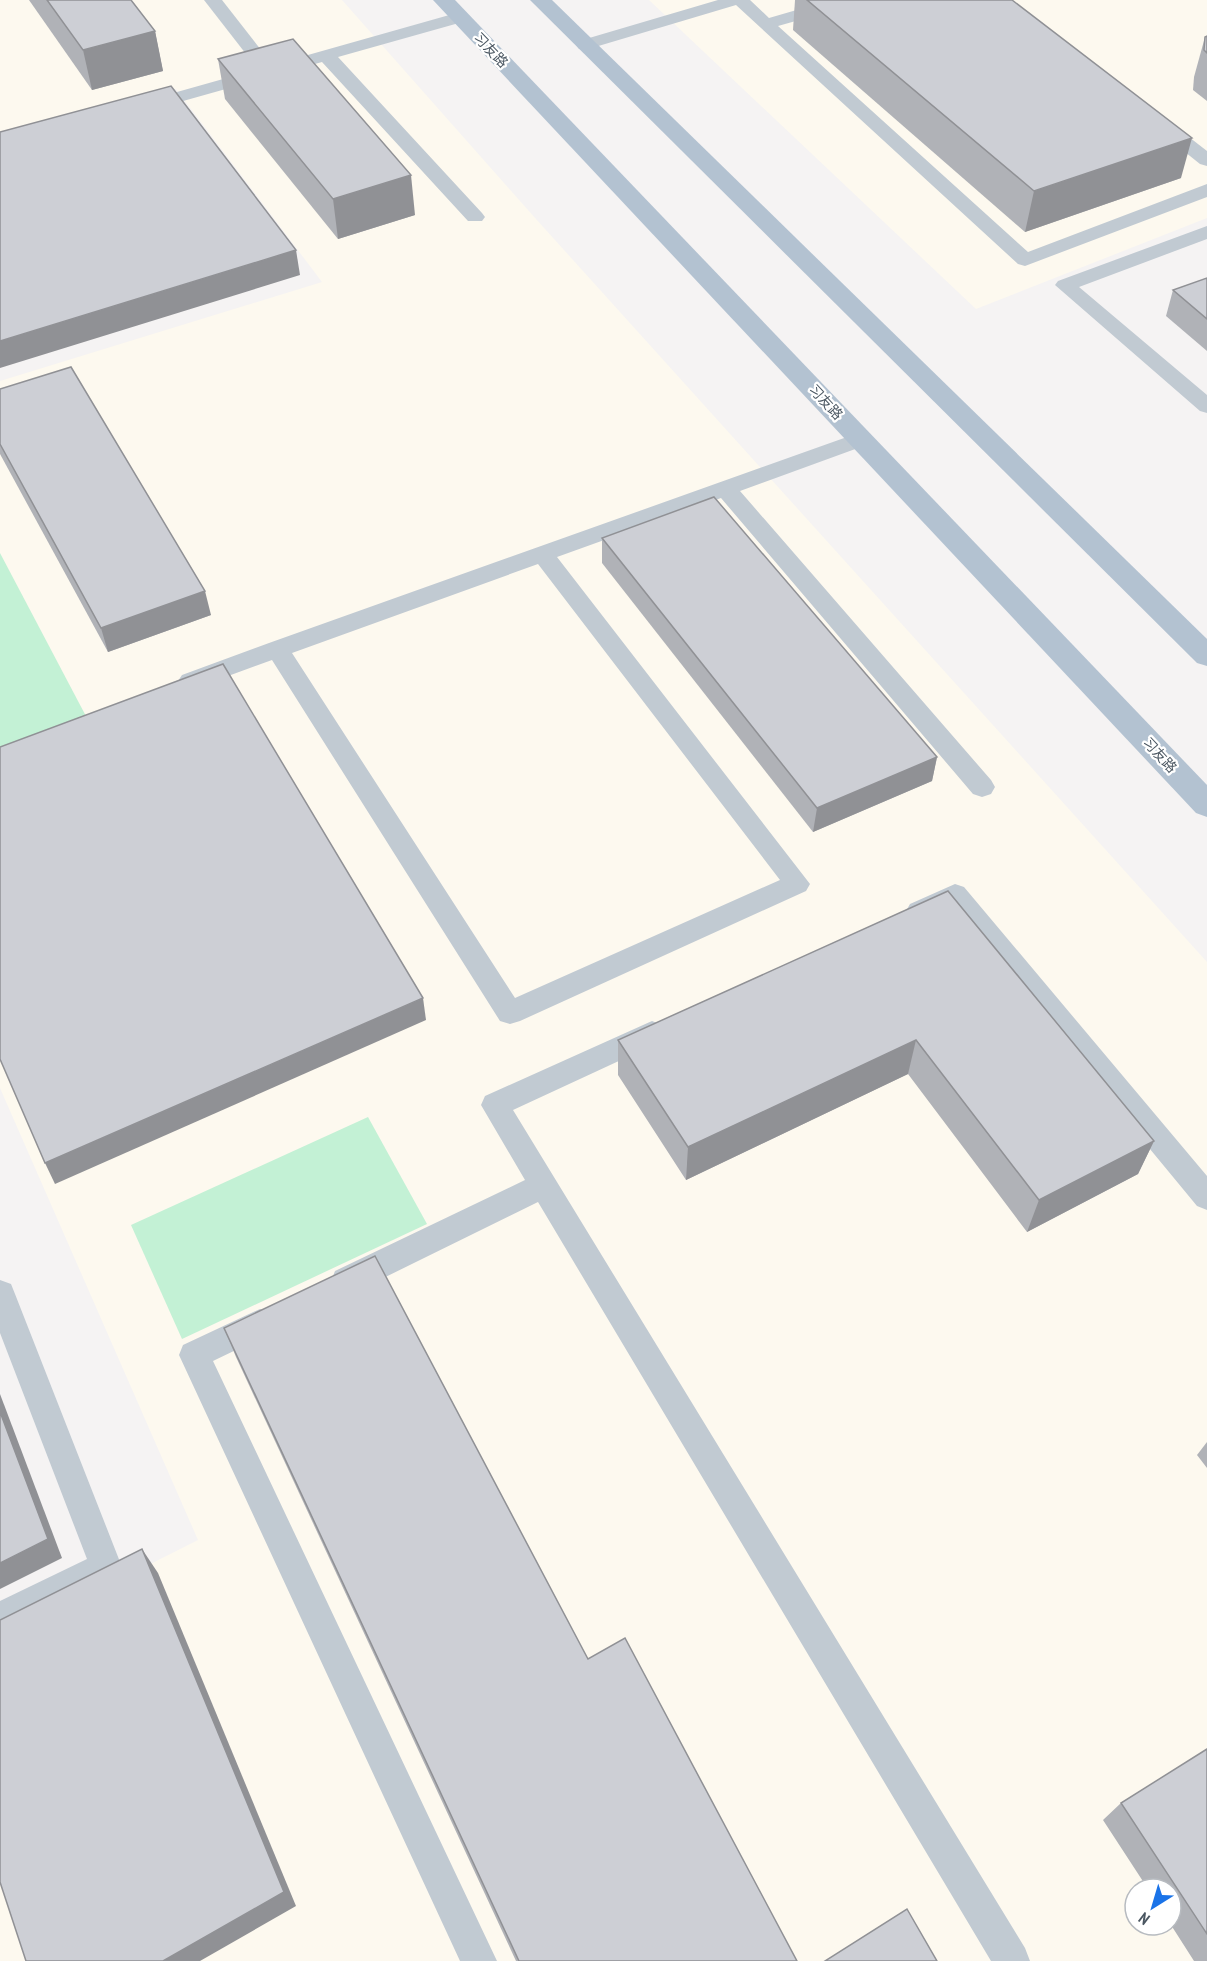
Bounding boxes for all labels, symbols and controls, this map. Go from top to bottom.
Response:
street label: 习友路 [470,29,512,71]
street label: 习友路 [805,381,847,423]
street label: 习友路 [1139,734,1181,776]
north arrow [1123,1877,1183,1937]
text: N [1135,1908,1153,1930]

